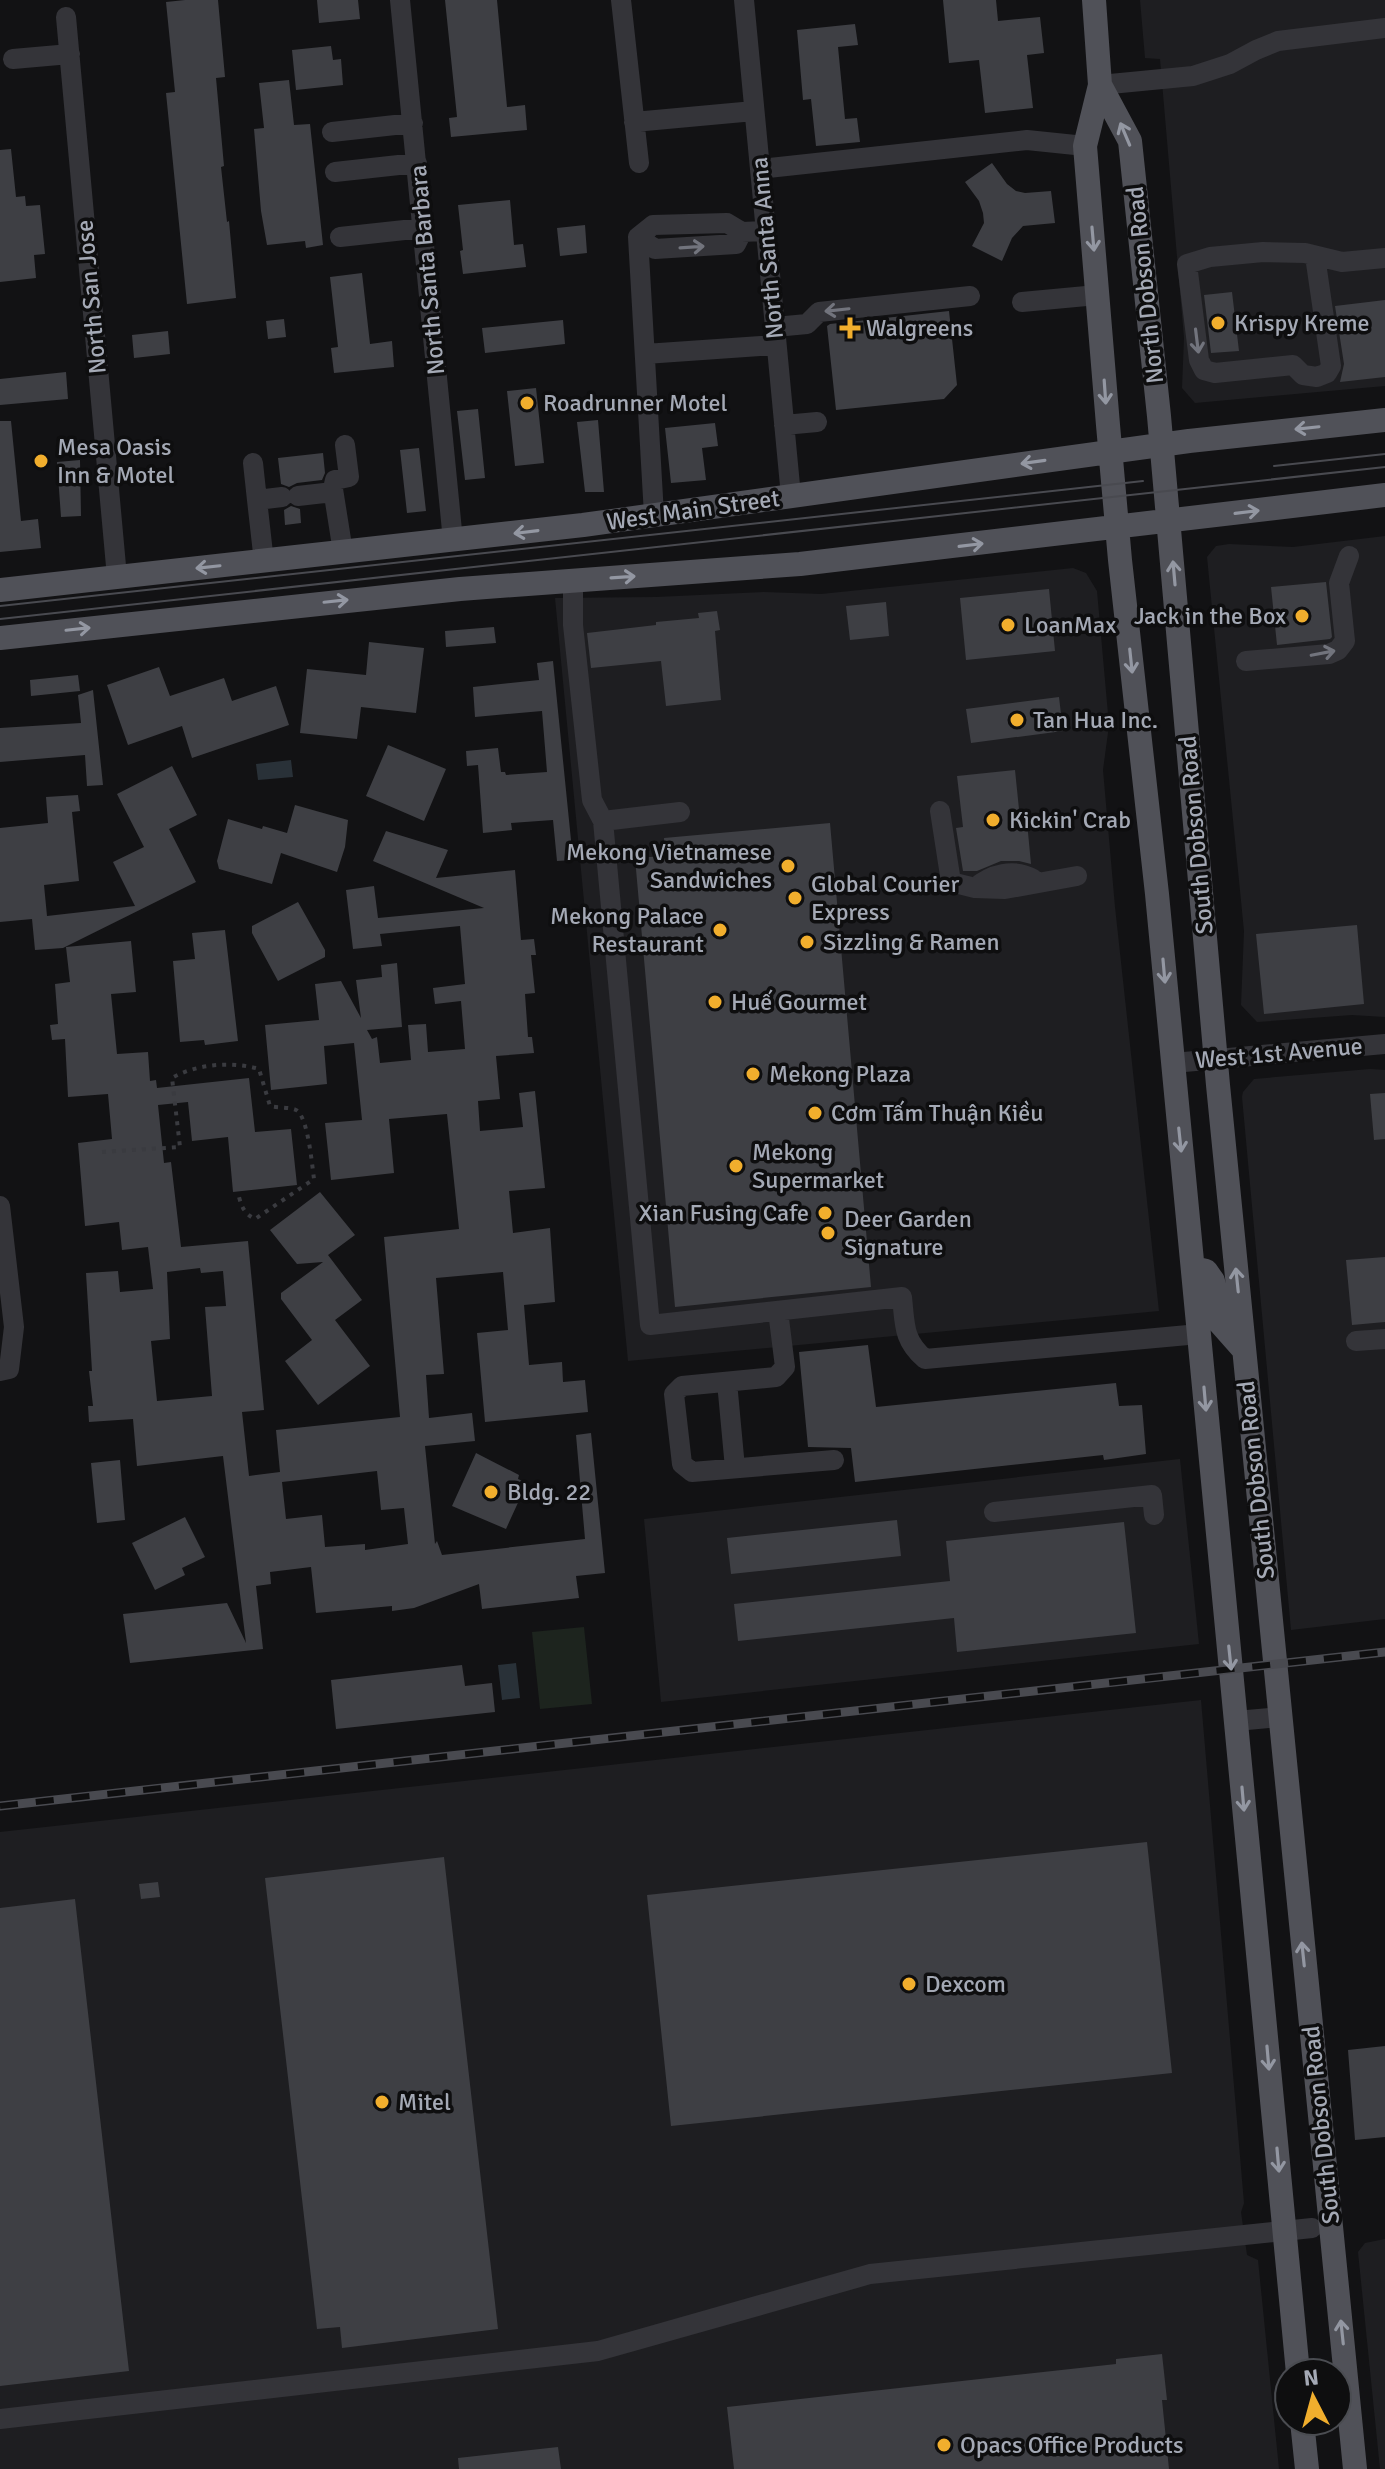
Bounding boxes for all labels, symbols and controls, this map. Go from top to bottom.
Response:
one-way arrow [1116,122,1131,147]
street label: North Santa Anna [744,156,790,340]
street label: North Santa Barbara [403,164,451,376]
street label: North Dobson Road [1120,185,1170,385]
street label: North San Jose [69,219,113,375]
one-way arrow [1086,225,1101,251]
one-way arrow [678,239,705,254]
one-way arrow [824,303,850,318]
place label: Krispy Kreme [1234,308,1370,338]
place label: Walgreens [866,313,973,343]
marker: Krispy Kreme [1209,314,1227,332]
marker: Walgreens [841,319,859,337]
one-way arrow [1189,328,1204,354]
one-way arrow [1098,378,1113,405]
place label: Roadrunner Motel [543,388,728,418]
marker: Roadrunner Motel [518,394,536,412]
one-way arrow [1295,421,1321,436]
place label: Mesa Oasis Inn & Motel [57,432,175,490]
marker: Mesa Oasis Inn & Motel [32,452,50,470]
one-way arrow [1021,455,1046,470]
street label: West Main Street [604,483,782,537]
one-way arrow [1234,504,1259,519]
one-way arrow [513,525,539,540]
one-way arrow [957,537,984,552]
one-way arrow [195,560,222,575]
one-way arrow [1166,560,1181,587]
one-way arrow [609,569,636,584]
one-way arrow [322,594,349,609]
place label: Jack in the Box [1134,601,1286,631]
marker: Jack in the Box [1293,607,1311,625]
place label: LoanMax [1024,610,1116,640]
marker: LoanMax [999,616,1017,634]
one-way arrow [64,622,90,637]
one-way arrow [1310,645,1335,660]
one-way arrow [1123,647,1138,674]
place label: Tan Hua Inc. [1033,705,1158,735]
marker: Tan Hua Inc. [1008,711,1026,729]
street label: South Dobson Road [1172,735,1220,935]
place label: Kickin' Crab [1009,805,1131,835]
marker: Kickin' Crab [984,811,1002,829]
place label: Mekong Vietnamese Sandwiches [566,837,772,895]
marker: Mekong Vietnamese Sandwiches [779,857,797,875]
place label: Global Courier Express [811,869,960,927]
marker: Global Courier Express [786,889,804,907]
place label: Mekong Palace Restaurant [550,901,704,959]
marker: Mekong Palace Restaurant [711,921,729,939]
place label: Sizzling & Ramen [823,927,1000,957]
marker: Sizzling & Ramen [798,933,816,951]
one-way arrow [1157,957,1172,984]
place label: Huế Gourmet [731,987,867,1017]
marker: Huế Gourmet [706,993,724,1011]
street label: West 1st Avenue [1194,1031,1364,1075]
place label: Mekong Plaza [769,1059,911,1089]
marker: Mekong Plaza [744,1065,762,1083]
place label: Cơm Tấm Thuận Kiều [831,1098,1043,1128]
marker: Cơm Tấm Thuận Kiều [806,1104,824,1122]
one-way arrow [1173,1126,1188,1153]
place label: Mekong Supermarket [752,1137,884,1195]
marker: Mekong Supermarket [727,1157,745,1175]
place label: Xian Fusing Cafe [638,1198,809,1228]
marker: Xian Fusing Cafe [816,1204,834,1222]
place label: Deer Garden Signature [844,1204,972,1262]
marker: Deer Garden Signature [819,1224,837,1242]
one-way arrow [1229,1267,1244,1294]
street label: South Dobson Road [1231,1379,1281,1581]
one-way arrow [1198,1385,1213,1412]
place label: Bldg. 22 [507,1477,591,1507]
marker: Bldg. 22 [482,1483,500,1501]
one-way arrow [1223,1644,1238,1671]
one-way arrow [1236,1785,1251,1812]
one-way arrow [1296,1941,1311,1968]
place label: Dexcom [925,1969,1006,1999]
marker: Dexcom [900,1975,918,1993]
street label: South Dobson Road [1296,2024,1346,2226]
one-way arrow [1261,2044,1276,2071]
place label: Mitel [398,2087,451,2117]
marker: Mitel [373,2093,391,2111]
one-way arrow [1270,2146,1285,2172]
one-way arrow [1334,2319,1349,2345]
north arrow [1273,2357,1353,2437]
text: N [1302,2363,1320,2392]
place label: Opacs Office Products [960,2430,1183,2460]
marker: Opacs Office Products [935,2436,953,2454]

